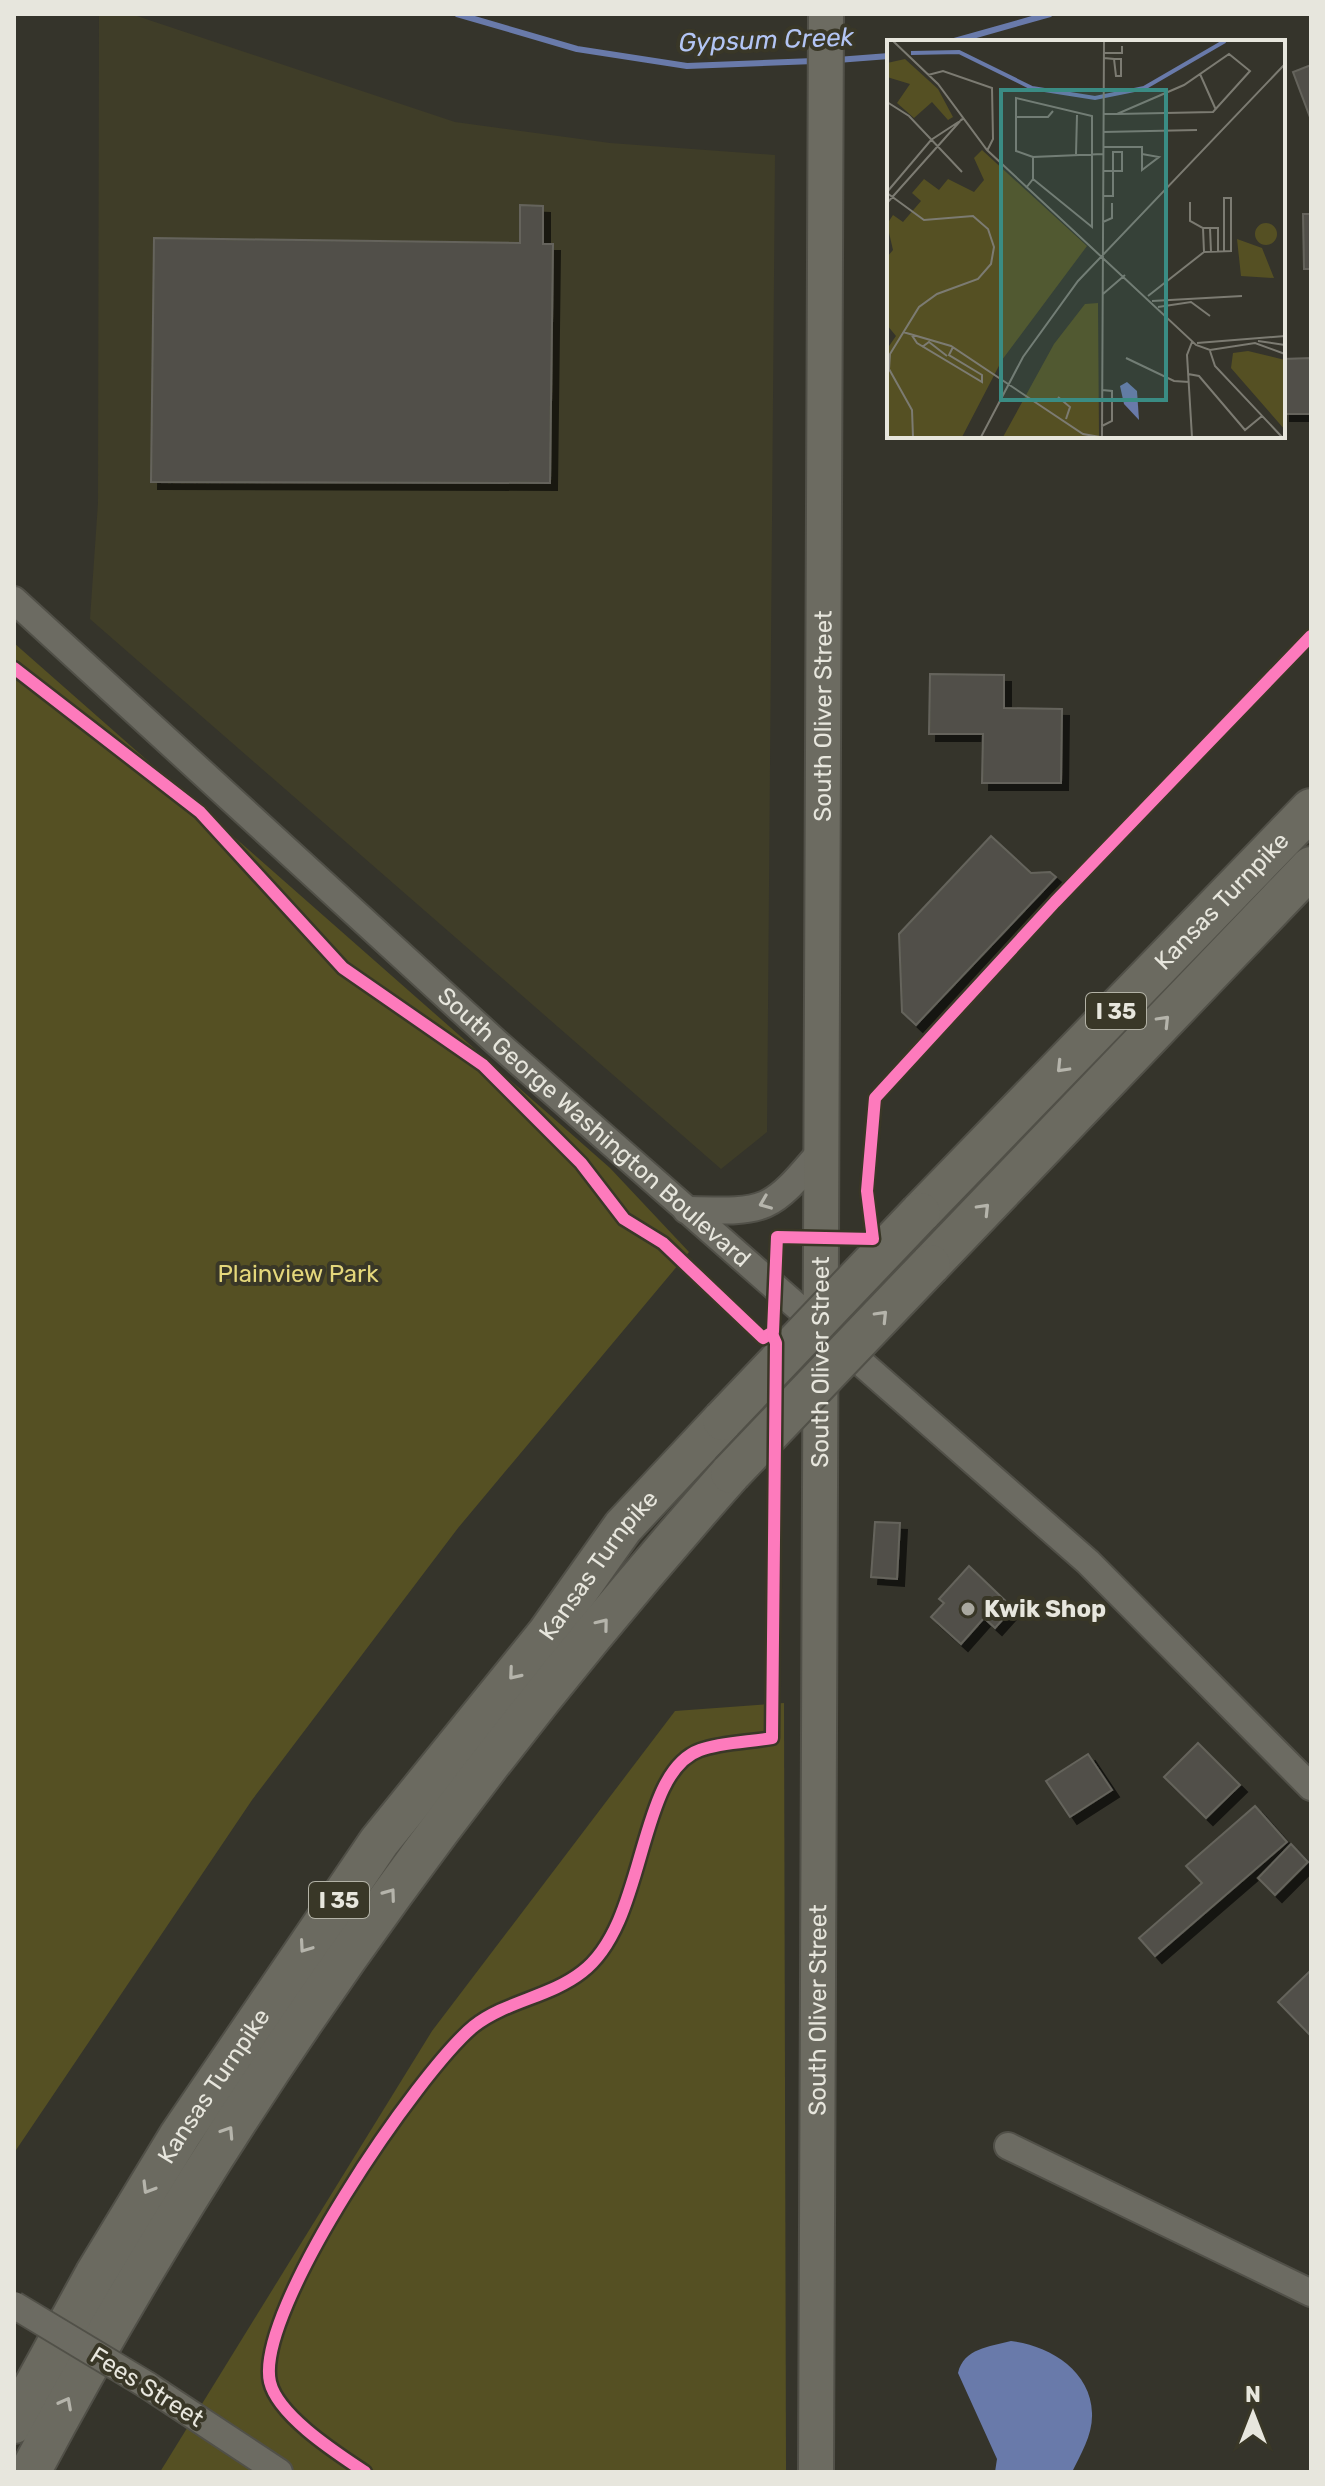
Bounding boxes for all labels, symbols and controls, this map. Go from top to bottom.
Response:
water label: Gypsum Creek [678,21,855,59]
inset map [887,40,1285,438]
street label: South Oliver Street [809,610,838,822]
street label: Kansas Turnpike [1149,827,1295,976]
street label: South George Washington Boulevard [432,982,756,1273]
road number: I 35 [1086,993,1146,1029]
one-way arrow [1155,1016,1169,1030]
one-way arrow [1057,1057,1071,1072]
one-way arrow [759,1194,773,1210]
one-way arrow [975,1204,990,1218]
street label: South Oliver Street [806,1256,835,1468]
park label: Plainview Park [217,1260,379,1288]
one-way arrow [873,1311,887,1325]
street label: Kansas Turnpike [533,1485,664,1646]
place label: Kwik Shop [984,1595,1106,1623]
marker: Kwik Shop [959,1600,977,1618]
one-way arrow [593,1618,608,1633]
one-way arrow [509,1665,524,1679]
road number: I 35 [309,1882,369,1918]
one-way arrow [381,1888,395,1903]
street label: South Oliver Street [803,1904,832,2116]
one-way arrow [300,1939,315,1953]
street label: Kansas Turnpike [152,2003,276,2169]
one-way arrow [218,2126,233,2140]
one-way arrow [142,2179,157,2194]
street label: Fees Street [85,2341,209,2433]
north arrow [1213,2374,1293,2454]
text: N [1245,2381,1261,2408]
one-way arrow [57,2397,72,2411]

